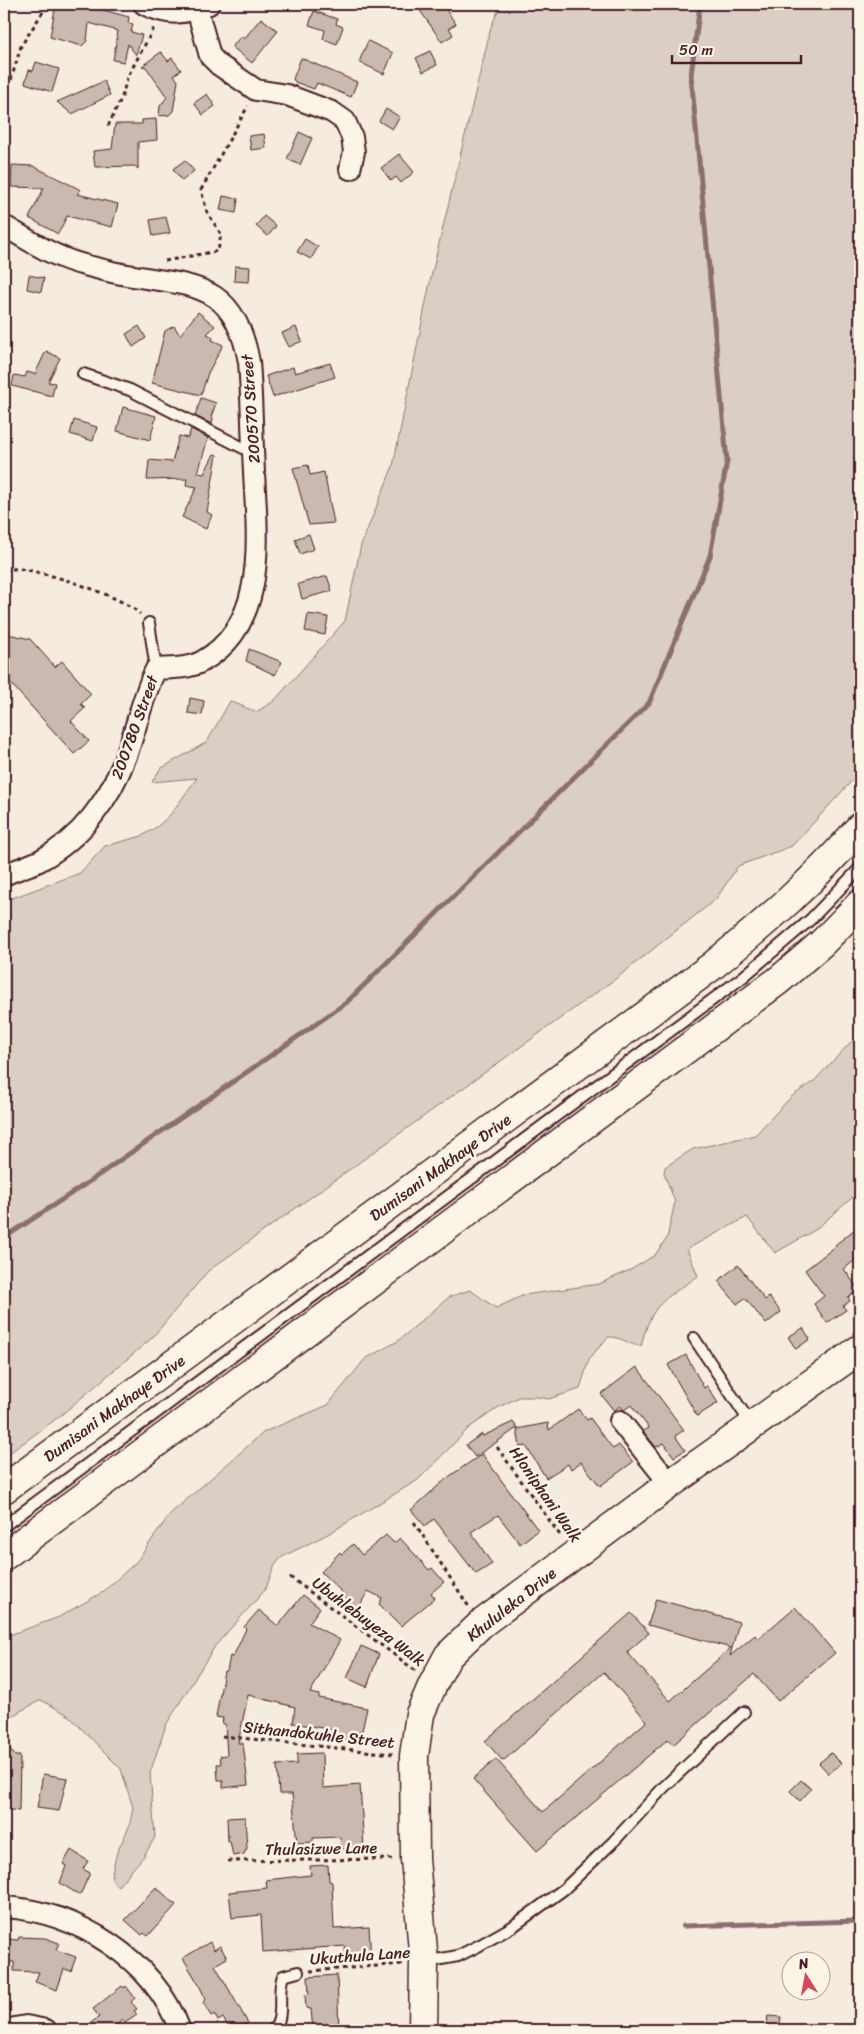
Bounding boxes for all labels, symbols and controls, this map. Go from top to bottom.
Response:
scale bar [672,32,800,64]
text: 50 m [679,37,714,63]
street label: 200570 Street [232,353,269,464]
street label: 200780 Street [102,670,167,783]
street label: Dumisani Makhaye Drive [363,1106,518,1229]
street label: Dumisani Makhaye Drive [37,1347,192,1470]
street label: Hloniphani Walk [501,1440,590,1549]
street label: Khululeka Drive [460,1559,563,1649]
street label: Ubuhlebuyeza Walk [306,1569,432,1674]
street label: Sithandokuhle Street [242,1712,396,1757]
street label: Thulasizwe Lane [265,1833,378,1864]
street label: Ukuthula Lane [309,1938,411,1973]
text: N [795,1950,811,1977]
north arrow [782,1952,832,2002]

